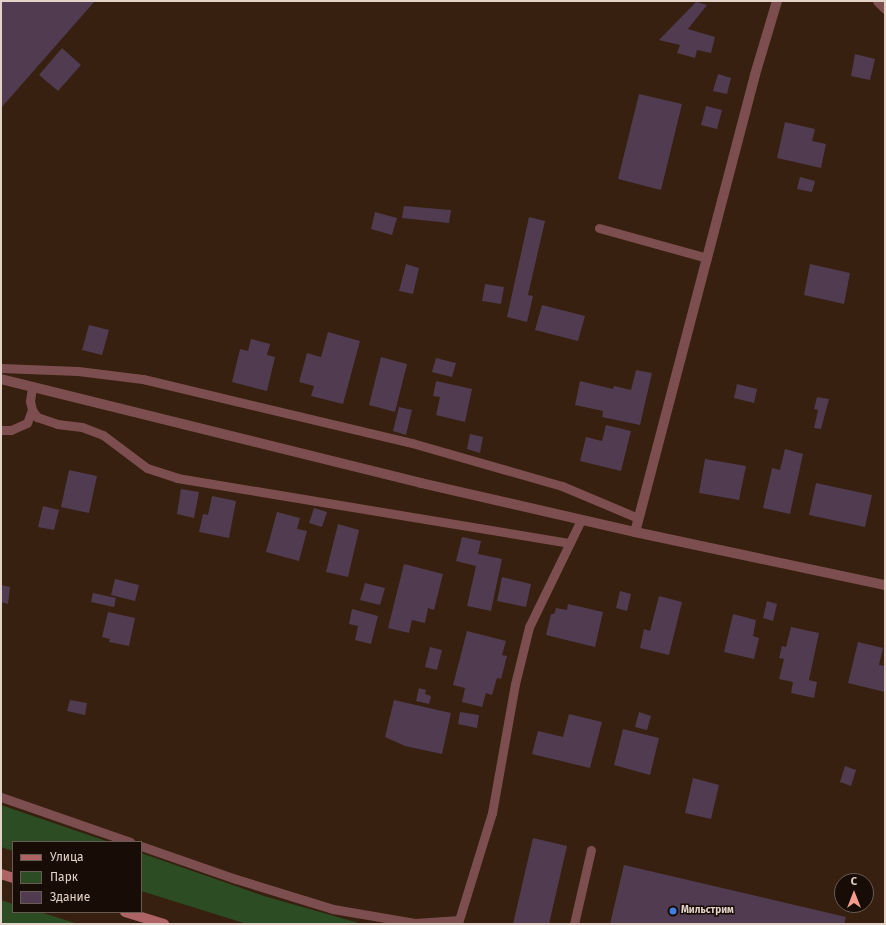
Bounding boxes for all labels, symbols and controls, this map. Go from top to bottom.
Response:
legend [12,841,142,913]
text: Улица [50,850,84,864]
text: Парк [50,870,78,884]
north arrow [834,873,874,913]
text: С [851,875,857,888]
text: Здание [50,890,90,904]
place label: Мильстрим [681,905,734,917]
marker: Мильстрим [668,906,678,916]

